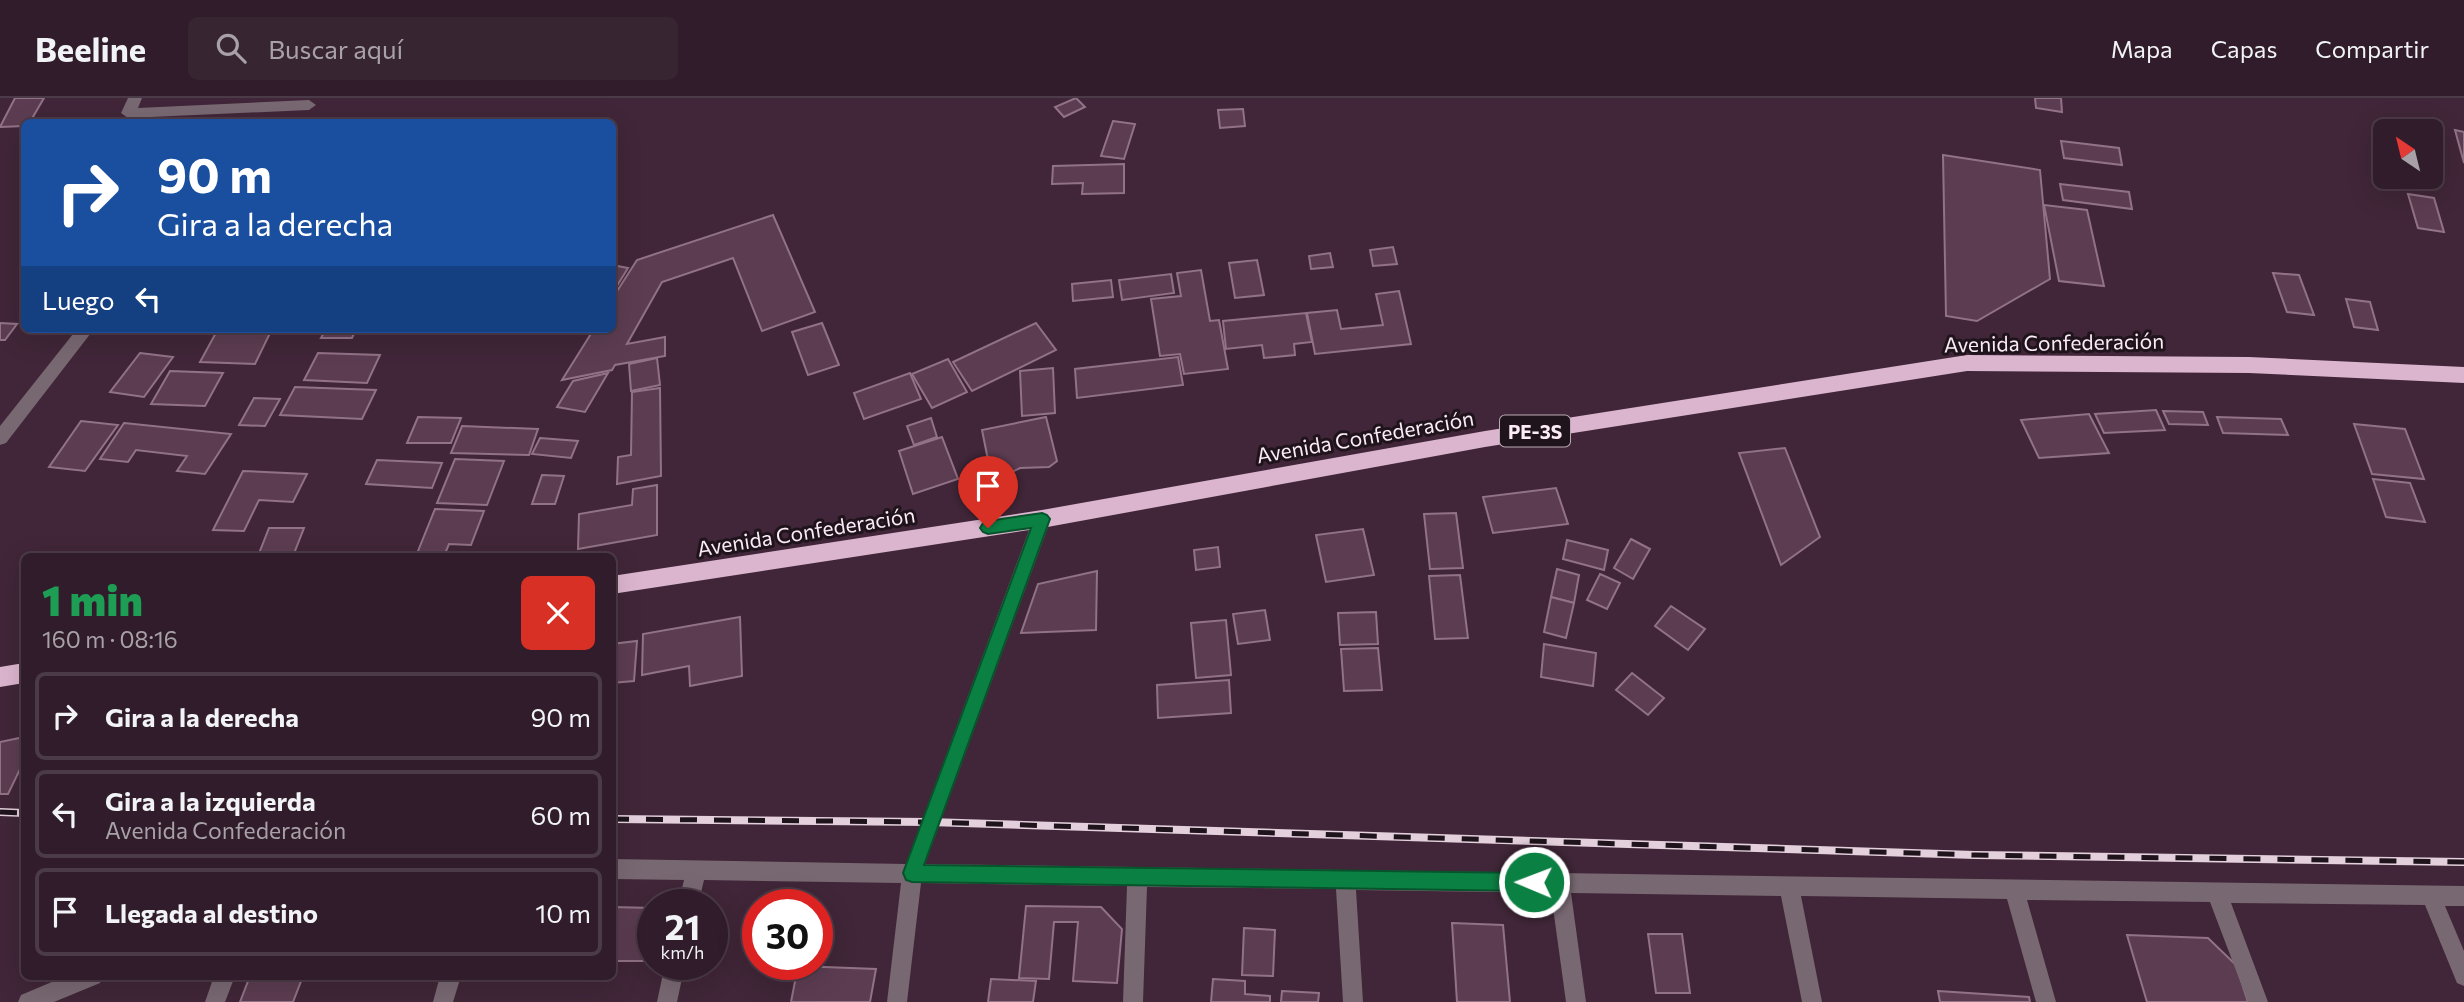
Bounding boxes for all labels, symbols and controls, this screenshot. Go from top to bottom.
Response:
search box [188,17,678,80]
text: Beeline [35,28,146,69]
icon: search [212,29,250,67]
text: Buscar aquí [268,33,403,64]
text: Mapa [2111,34,2173,63]
text: Capas [2211,34,2277,63]
text: Compartir [2315,34,2429,63]
north arrow [2373,119,2443,189]
map controls [2373,119,2443,189]
text: 90 m [157,143,272,203]
icon: right [42,147,133,238]
text: Gira a la derecha [157,203,393,243]
icon: left [129,280,167,318]
text: Luego [42,284,115,315]
street label: Avenida Confederación [1944,328,2164,356]
street label: Avenida Confederación [1254,405,1476,467]
road number: PE-3S [1500,416,1570,446]
pin [958,456,1018,528]
icon: arrive [969,467,1007,505]
street label: Avenida Confederación [695,501,917,561]
text: 1 min [42,573,143,625]
button: close [521,576,595,650]
text: 160 m · 08:16 [42,625,178,653]
icon: right [46,697,84,735]
text: Gira a la derecha [105,701,299,732]
text: 90 m [531,701,591,732]
text: Gira a la izquierda [105,785,316,816]
icon: left [46,795,84,833]
text: 60 m [531,799,591,830]
text: Avenida Confederación [105,816,346,844]
position arrow [1497,845,1571,919]
speed limit sign: 30 [742,889,833,980]
icon: arrive [46,893,84,931]
text: Llegada al destino [105,897,318,928]
text: 10 m [535,897,591,928]
text: 21 [665,904,700,947]
text: km/h [661,941,704,963]

